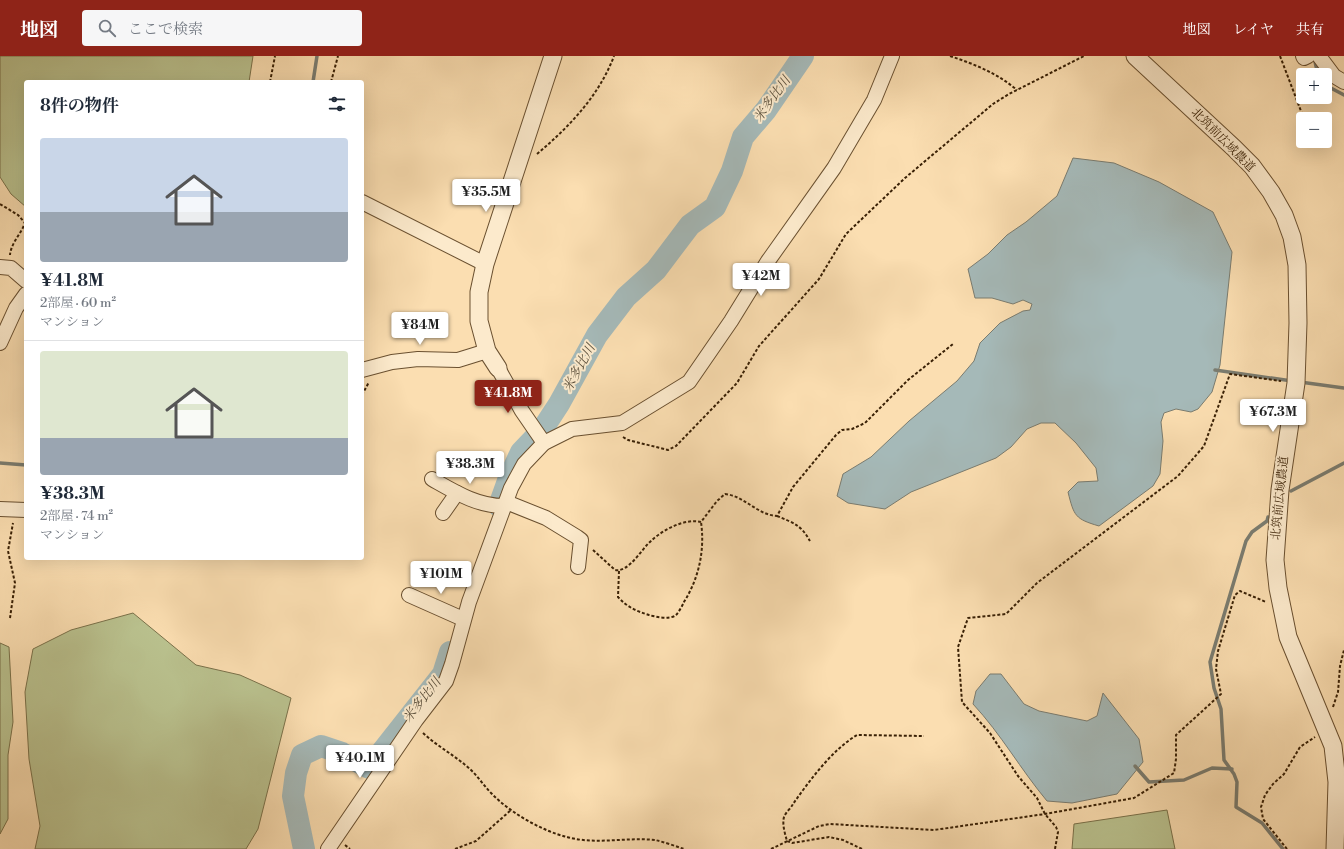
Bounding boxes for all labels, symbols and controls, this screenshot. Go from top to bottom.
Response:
search box [82,10,362,46]
icon: search [96,17,118,39]
text: 地図 [20,18,58,42]
text: ここで検索 [128,20,203,39]
text: 地図 [1183,21,1211,39]
text: レイヤ [1233,21,1274,39]
text: 共有 [1296,21,1324,39]
map controls [1296,68,1332,148]
button: + [1296,68,1332,104]
water label: 米多比川 [750,72,795,125]
icon: filters [326,93,348,115]
text: 8件の物件 [40,95,119,117]
street label: 北筑前広域農道 [1188,105,1258,175]
button: − [1296,112,1332,148]
icon: home [158,164,230,236]
pin: ¥35.5M [453,179,519,213]
text: ¥35.5M [461,184,511,200]
pin: ¥42M [737,263,785,297]
text: ¥42M [742,268,780,284]
text: ¥41.8M [40,270,104,292]
text: 2部屋 · 60 m² [40,295,116,311]
pin: ¥84M [396,312,444,346]
text: マンション [40,314,104,330]
text: ¥84M [400,317,440,333]
water label: 米多比川 [559,340,600,395]
icon: home [158,377,230,449]
pin: ¥41.8M [475,380,541,414]
text: ¥41.8M [484,385,532,401]
pin: ¥67.3M [1240,399,1306,433]
text: ¥67.3M [1249,404,1297,420]
pin: ¥38.3M [437,451,503,485]
street label: 北筑前広域農道 [1268,455,1292,541]
text: ¥38.3M [445,456,495,472]
text: ¥38.3M [40,483,105,505]
text: 2部屋 · 74 m² [40,508,113,524]
text: マンション [40,527,104,543]
pin: ¥101M [413,561,469,595]
text: ¥101M [419,566,463,582]
water label: 米多比川 [400,673,446,725]
pin: ¥40.1M [327,745,393,779]
text: ¥40.1M [335,750,385,766]

